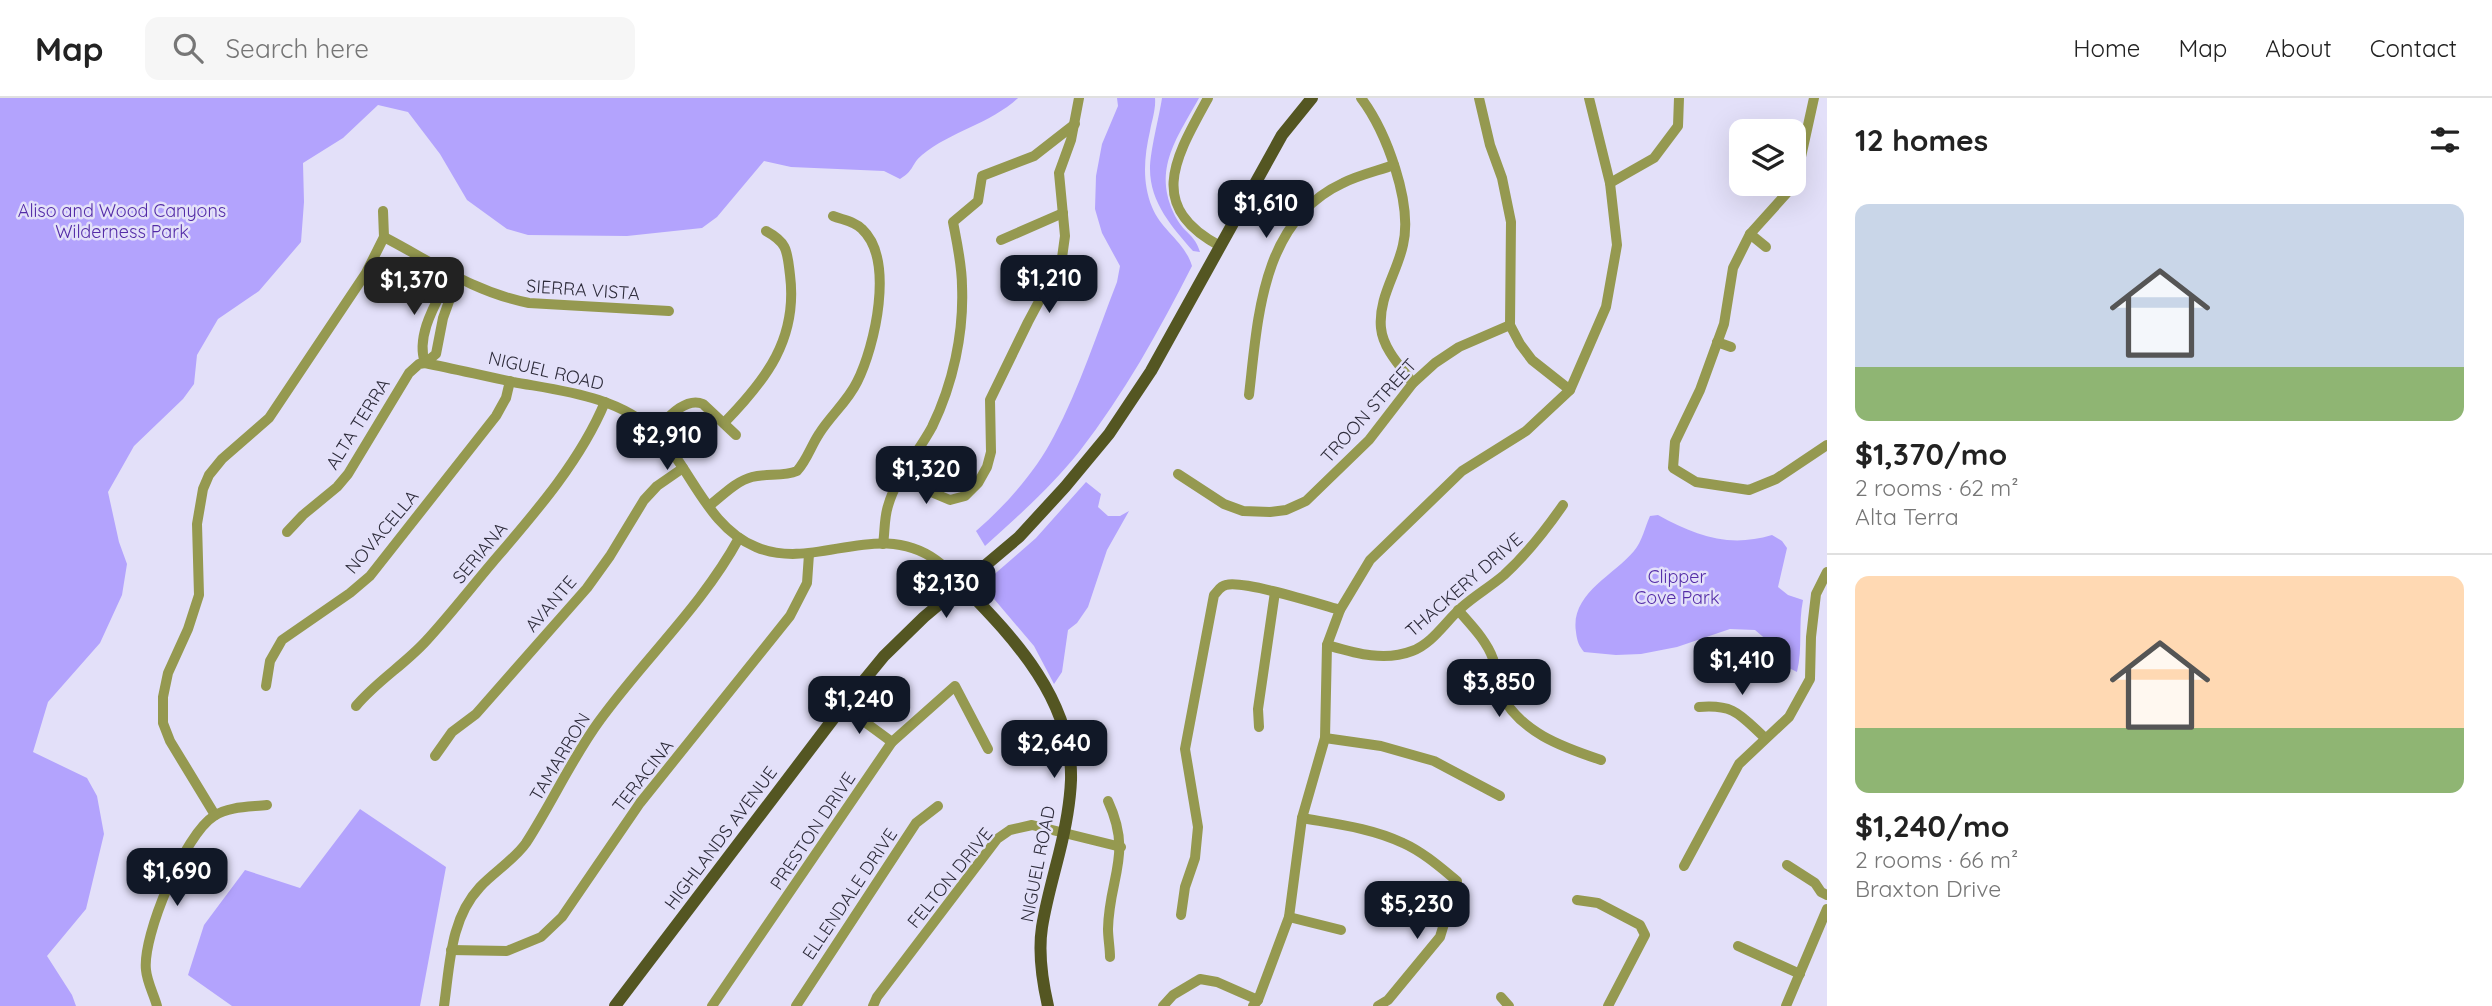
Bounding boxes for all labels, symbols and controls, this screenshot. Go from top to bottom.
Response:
search box [145,17,635,80]
text: Map [35,28,103,69]
icon: search [169,29,207,67]
text: Search here [225,32,369,65]
text: Home [2073,33,2140,63]
text: Map [2178,33,2227,63]
text: About [2265,33,2332,63]
text: Contact [2370,33,2457,63]
map controls [1729,119,1806,196]
button: layers [1729,119,1806,196]
text: 12 homes [1855,121,1988,159]
icon: filters [2426,121,2464,159]
pin: $1,610 [1209,180,1323,240]
text: $1,610 [1234,188,1298,217]
park label: Aliso and Wood Canyons Wilderness Park [18,199,226,243]
icon: home [2097,250,2223,376]
pin: $1,210 [992,256,1106,315]
pin: $1,370 [357,258,471,317]
text: $1,210 [1016,263,1082,292]
text: $1,370 [380,265,448,294]
street label: SIERRA VISTA [526,274,641,305]
street label: NIGUEL ROAD [486,346,606,395]
street label: TROON STREET [1316,354,1422,468]
street label: ALTA TERRA [320,373,395,474]
pin: $2,910 [610,412,724,472]
text: $2,910 [632,420,702,449]
text: $1,370/mo [1855,435,2007,473]
pin: $1,320 [869,446,983,506]
text: $1,320 [892,454,960,483]
text: 2 rooms · 62 m² [1855,473,2019,502]
street label: NOVACELLA [340,485,424,578]
text: Alta Terra [1855,502,1959,531]
street label: SERIANA [447,517,512,588]
street label: THACKERY DRIVE [1400,527,1527,642]
pin: $2,130 [889,560,1003,620]
park label: Clipper Cove Park [1634,565,1720,609]
text: $2,130 [913,568,979,597]
street label: AVANTE [520,571,581,637]
icon: home [2097,622,2223,748]
pin: $1,410 [1685,638,1799,697]
text: $1,410 [1710,645,1774,674]
pin: $3,850 [1442,660,1556,719]
text: $3,850 [1463,667,1535,696]
pin: $1,240 [802,676,916,736]
text: $1,240 [824,684,894,713]
street label: TAMARRON [524,708,595,805]
pin: $2,640 [997,720,1111,780]
text: $2,640 [1017,728,1091,757]
street label: TERACINA [607,735,678,817]
street label: HIGHLANDS AVENUE [659,761,782,914]
street label: PRESTON DRIVE [765,767,860,894]
street label: NIGUEL ROAD [1015,804,1060,924]
text: $1,240/mo [1855,807,2009,845]
street label: FELTON DRIVE [902,823,997,933]
street label: ELLENDALE DRIVE [797,824,902,964]
text: 2 rooms · 66 m² [1855,845,2018,874]
pin: $1,690 [120,848,234,908]
text: $1,690 [143,856,211,885]
text: Braxton Drive [1855,874,2001,903]
pin: $5,230 [1360,882,1474,941]
text: $5,230 [1381,889,1453,918]

